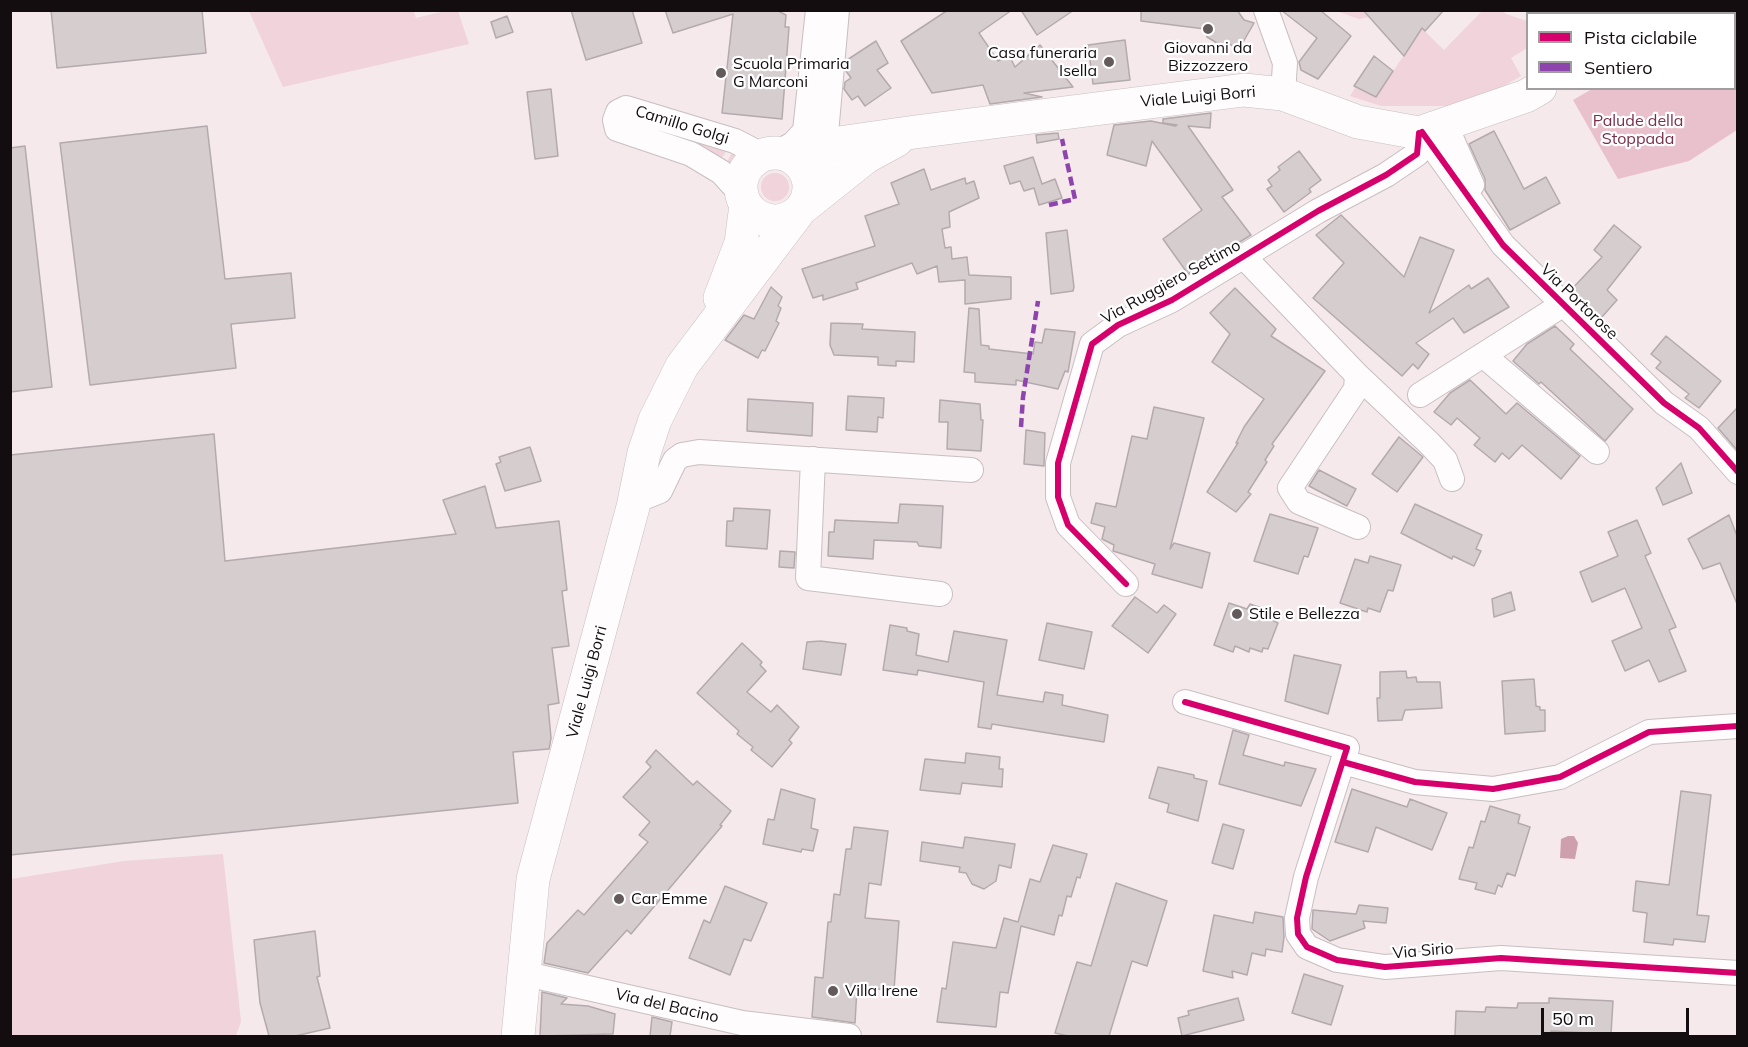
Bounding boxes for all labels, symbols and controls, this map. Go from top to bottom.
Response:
legend [1526,12,1736,90]
marker: Giovanni da Bizzozzero [1201,22,1215,36]
text: Pista ciclabile [1584,26,1697,49]
place label: Giovanni da Bizzozzero [1164,38,1252,76]
place label: Casa funeraria Isella [988,43,1097,81]
place label: Scuola Primaria G Marconi [733,54,850,92]
marker: Casa funeraria Isella [1102,55,1116,69]
text: Sentiero [1584,56,1653,79]
marker: Scuola Primaria G Marconi [714,66,728,80]
street label: Viale Luigi Borri [1139,82,1257,112]
street label: Camillo Golgi [633,102,731,148]
park label: Palude della Stoppada [1593,111,1683,149]
street label: Via Ruggiero Settimo [1098,236,1244,328]
street label: Via Portorose [1536,260,1622,344]
place label: Stile e Bellezza [1249,604,1360,624]
marker: Stile e Bellezza [1230,607,1244,621]
street label: Viale Luigi Borri [563,624,611,740]
place label: Car Emme [631,889,707,909]
marker: Car Emme [612,892,626,906]
street label: Via Sirio [1392,939,1454,963]
place label: Villa Irene [845,981,918,1001]
marker: Villa Irene [826,984,840,998]
street label: Via del Bacino [613,985,721,1027]
scale bar [1544,996,1692,1034]
text: 50 m [1552,1007,1594,1030]

